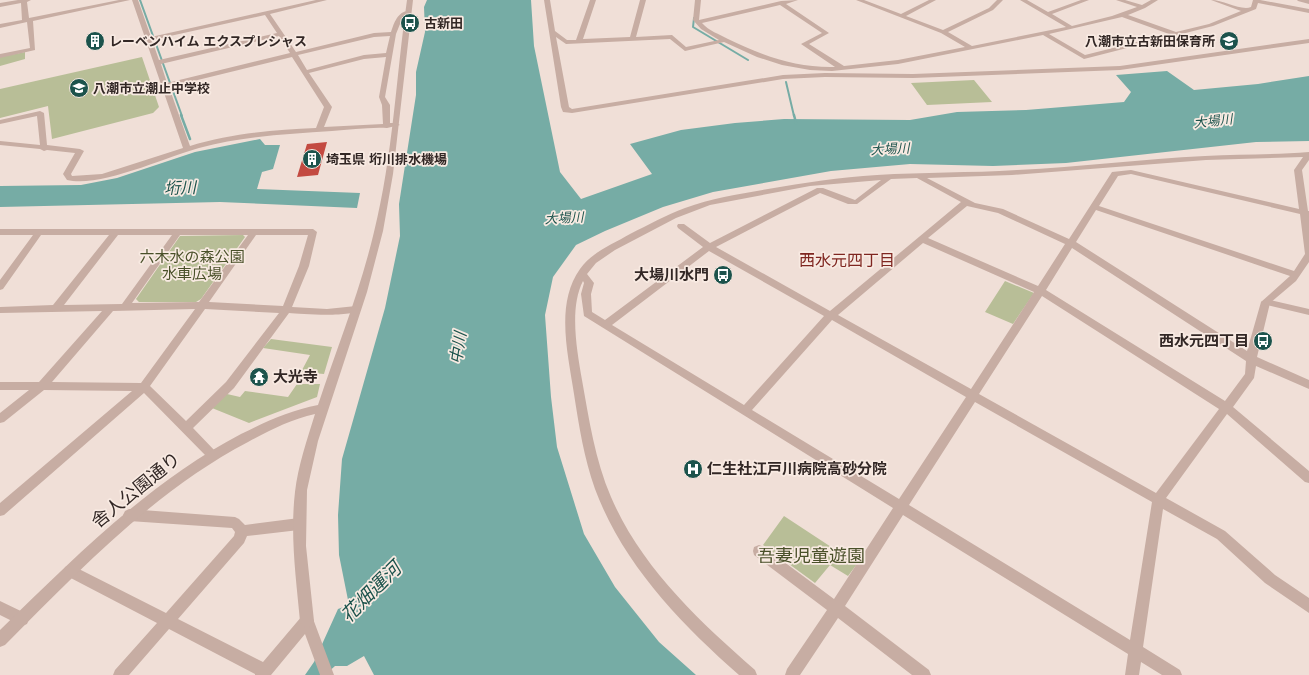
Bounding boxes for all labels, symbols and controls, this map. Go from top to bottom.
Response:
bus stop icon: 古新田 [399,12,421,34]
place label: 古新田 [424,14,463,33]
building icon: レーベンハイム エクスプレシャス [84,30,106,52]
school or university icon: 八潮市立古新田保育所 [1218,30,1240,52]
place label: レーベンハイム エクスプレシャス [109,32,307,51]
place label: 八潮市立古新田保育所 [1085,32,1215,51]
school or university icon: 八潮市立潮止中学校 [68,77,90,99]
place label: 八潮市立潮止中学校 [93,79,210,98]
water label: 大場川 [1193,109,1235,132]
water label: 大場川 [870,138,912,160]
building icon: 埼玉県 垳川排水機場 [301,148,323,170]
place label: 埼玉県 垳川排水機場 [326,150,447,169]
water label: 垳川 [164,176,198,200]
water label: 大場川 [544,207,586,229]
park label: 六木水の森公園 水車広場 [139,246,245,285]
district label: 西水元四丁目 [799,249,895,272]
place label: 大場川水門 [634,264,709,286]
bus stop icon: 大場川水門 [712,264,734,286]
water label: 中川 [444,328,472,366]
place label: 西水元四丁目 [1159,330,1249,352]
bus stop icon: 西水元四丁目 [1252,330,1274,352]
temple icon: 大光寺 [248,366,270,388]
place label: 大光寺 [273,366,318,388]
street label: 舎人公園通り [86,446,186,534]
hospital icon: 仁生社江戸川病院高砂分院 [682,458,704,480]
place label: 仁生社江戸川病院高砂分院 [707,458,887,480]
park label: 吾妻児童遊園 [757,543,865,569]
water label: 花畑運河 [335,553,410,628]

